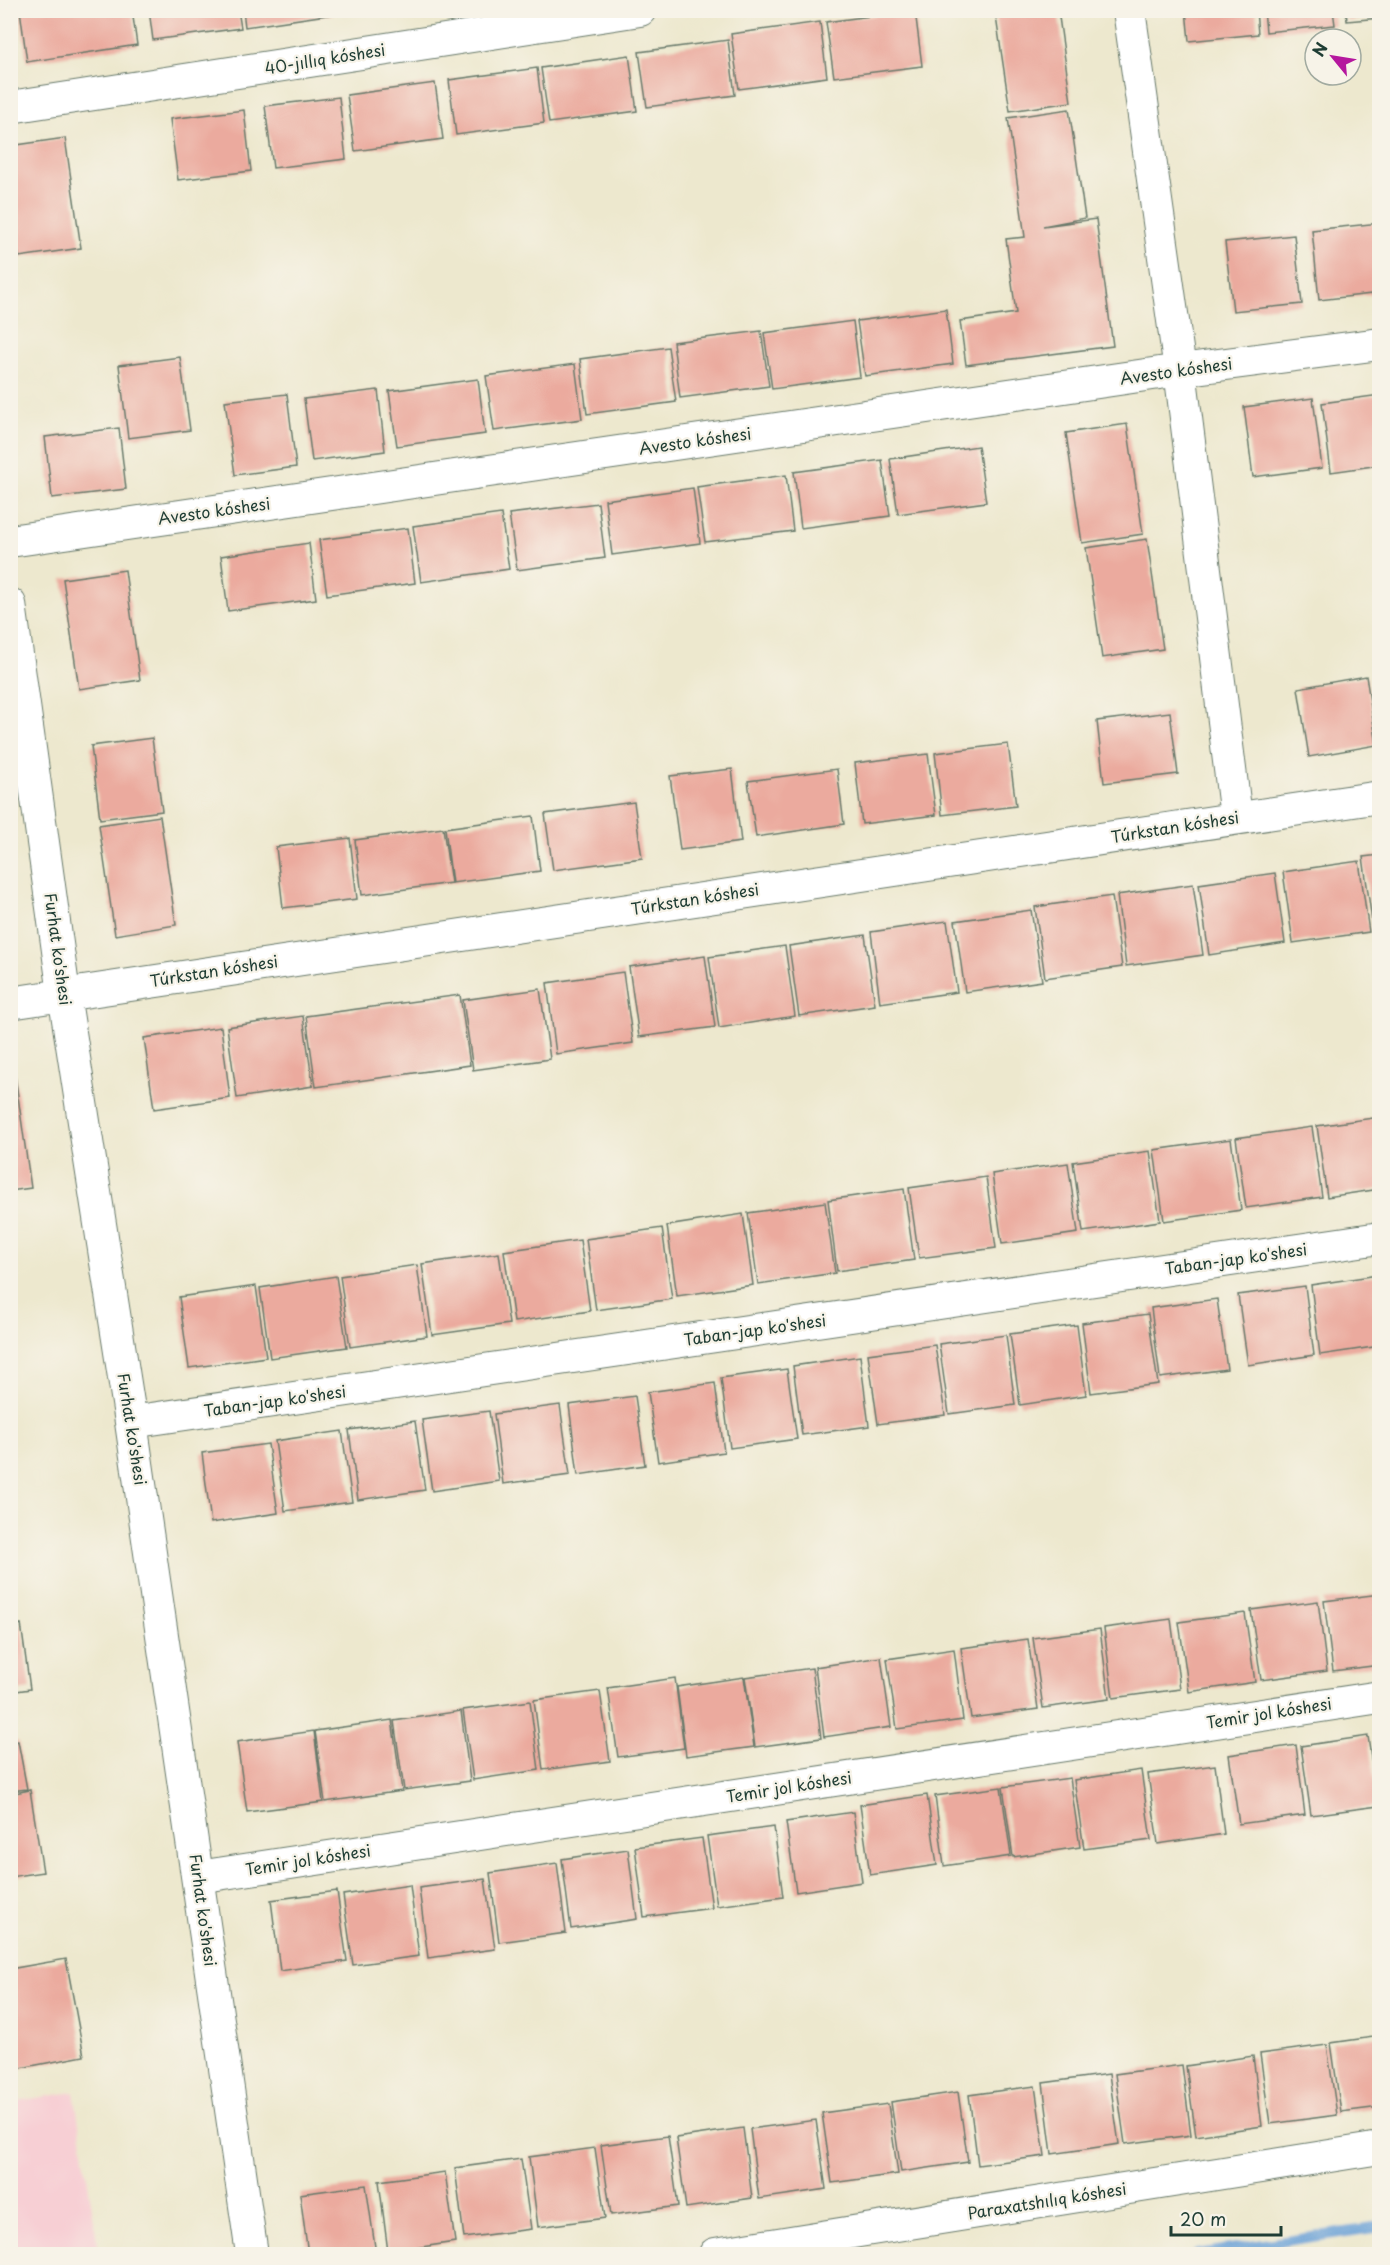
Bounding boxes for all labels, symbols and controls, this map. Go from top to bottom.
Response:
north arrow [1303,27,1363,87]
street label: 40-jıllıq kóshesi [263,37,387,79]
text: N [1306,38,1333,60]
street label: Avesto kóshesi [1118,350,1234,390]
street label: Avesto kóshesi [637,420,753,460]
street label: Avesto kóshesi [156,490,272,530]
street label: Túrkstan kóshesi [1109,804,1241,848]
street label: Túrkstan kóshesi [629,876,761,920]
street label: Furhat ko'shesi [39,891,79,1007]
street label: Túrkstan kóshesi [148,948,280,992]
street label: Taban-jap ko'shesi [1163,1236,1309,1280]
street label: Taban-jap ko'shesi [682,1307,828,1351]
street label: Furhat ko'shesi [112,1371,154,1487]
street label: Taban-jap ko'shesi [202,1378,348,1422]
street label: Temir jol kóshesi [1205,1690,1333,1734]
street label: Temir jol kóshesi [725,1764,853,1808]
street label: Temir jol kóshesi [244,1837,372,1881]
street label: Furhat ko'shesi [184,1852,224,1968]
street label: Paraxatshılıq kóshesi [966,2176,1128,2224]
scale bar [1171,2199,1280,2237]
text: 20 m [1180,2205,1226,2232]

